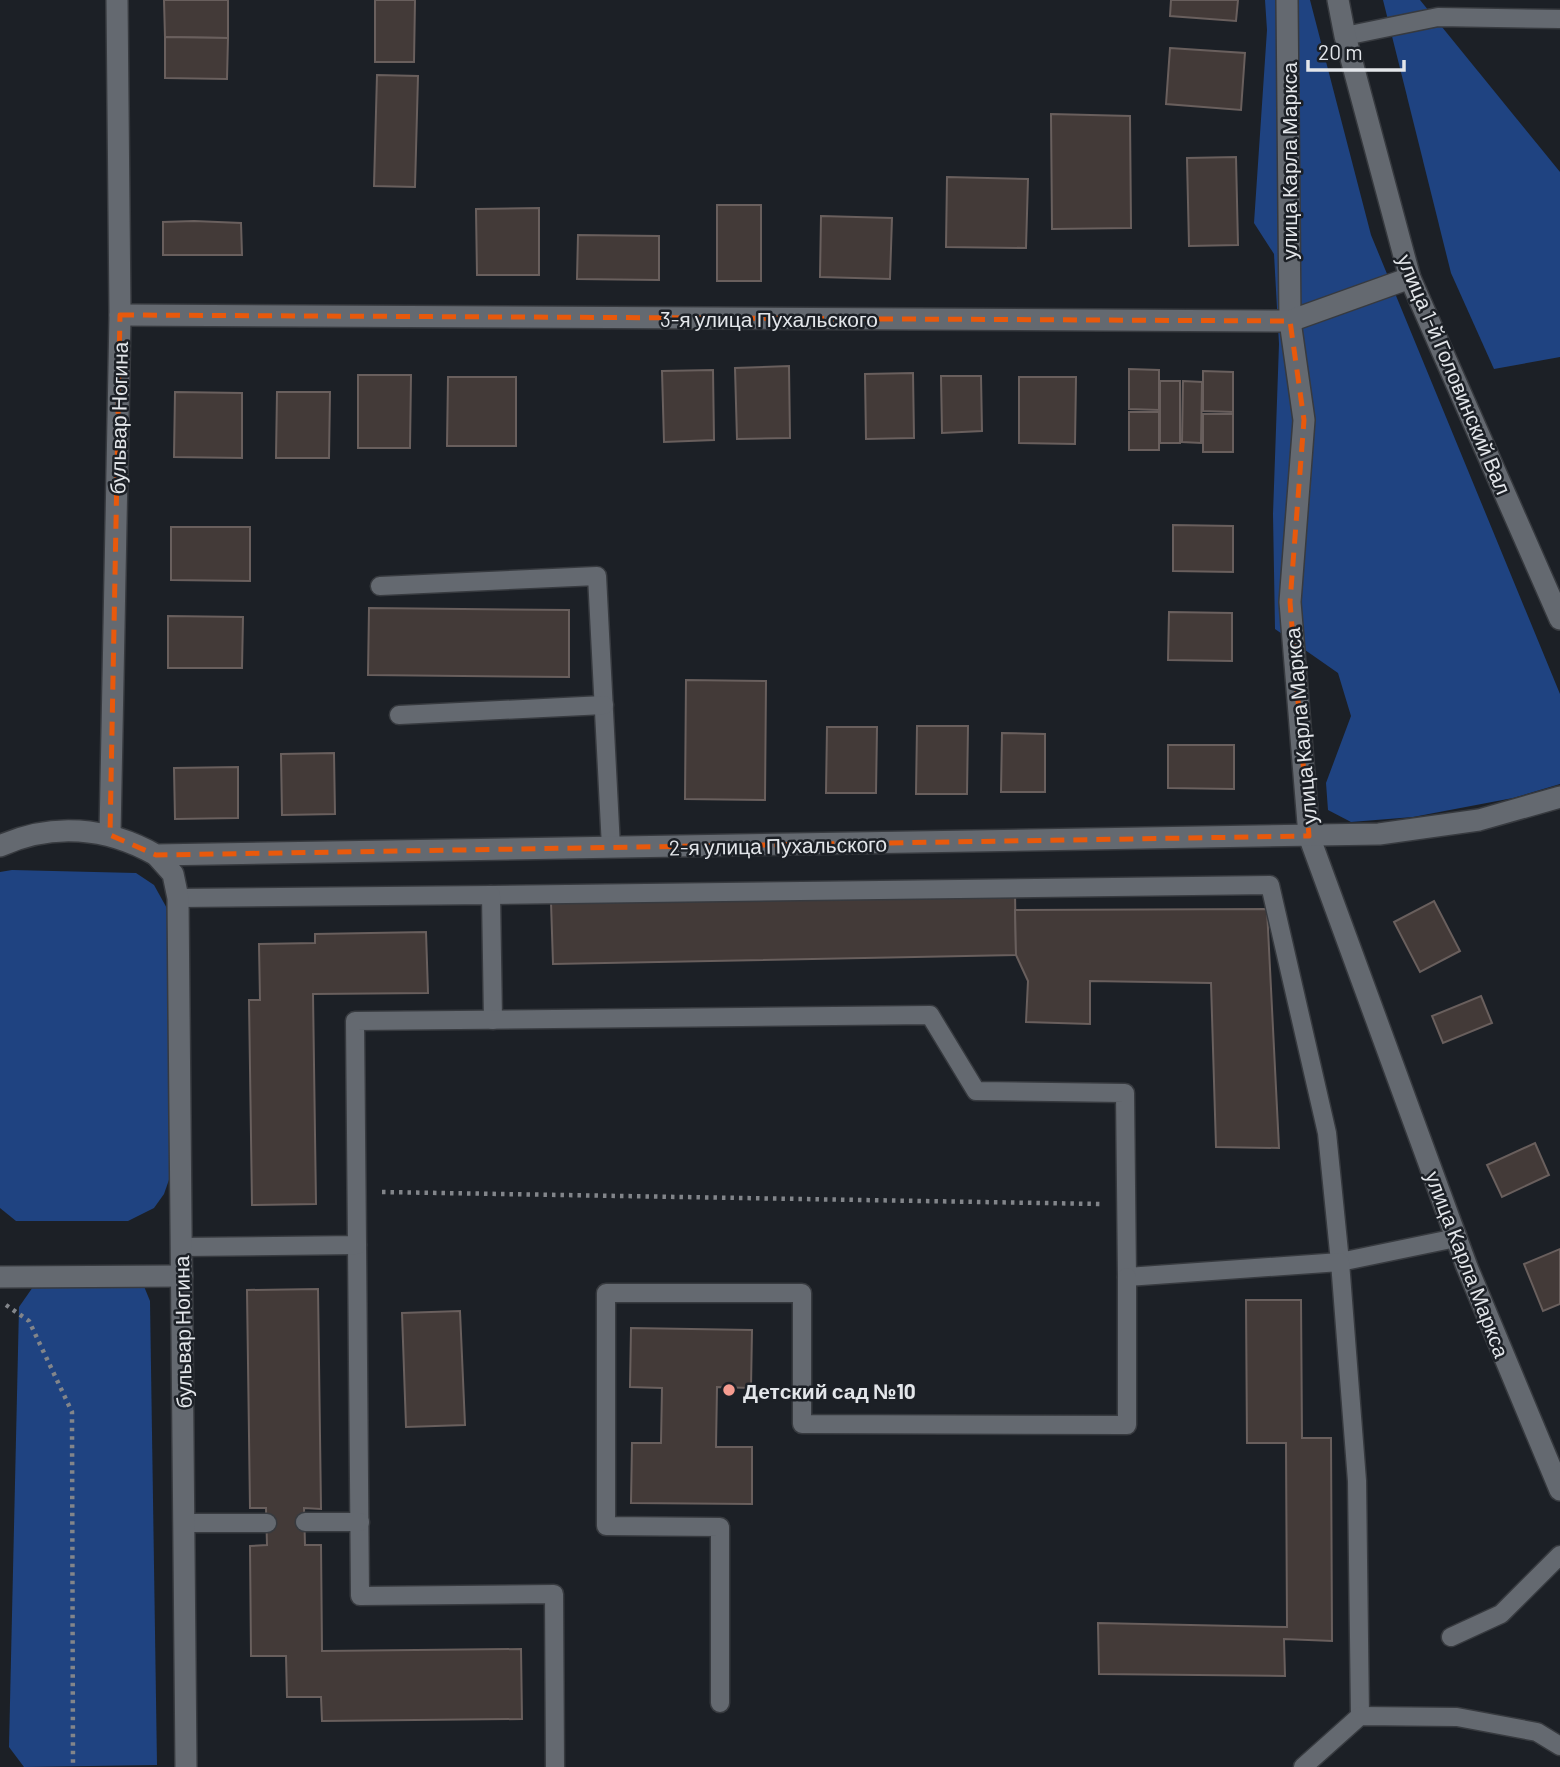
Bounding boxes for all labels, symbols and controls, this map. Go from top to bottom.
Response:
scale bar [1308,28,1404,72]
text: 20 m [1318,39,1363,64]
street label: улица Карла Маркса [1276,62,1301,260]
street label: улица 1-й Головинский Вал [1393,250,1517,498]
street label: 3-я улица Пухальского [660,306,878,331]
street label: бульвар Ногина [104,341,132,495]
street label: улица Карла Маркса [1279,626,1321,826]
street label: 2-я улица Пухальского [669,831,887,859]
street label: улица Карла Маркса [1421,1167,1515,1361]
street label: бульвар Ногина [168,1255,196,1409]
place label: Детский сад №10 [743,1378,916,1403]
marker: Детский сад №10 [721,1382,737,1398]

